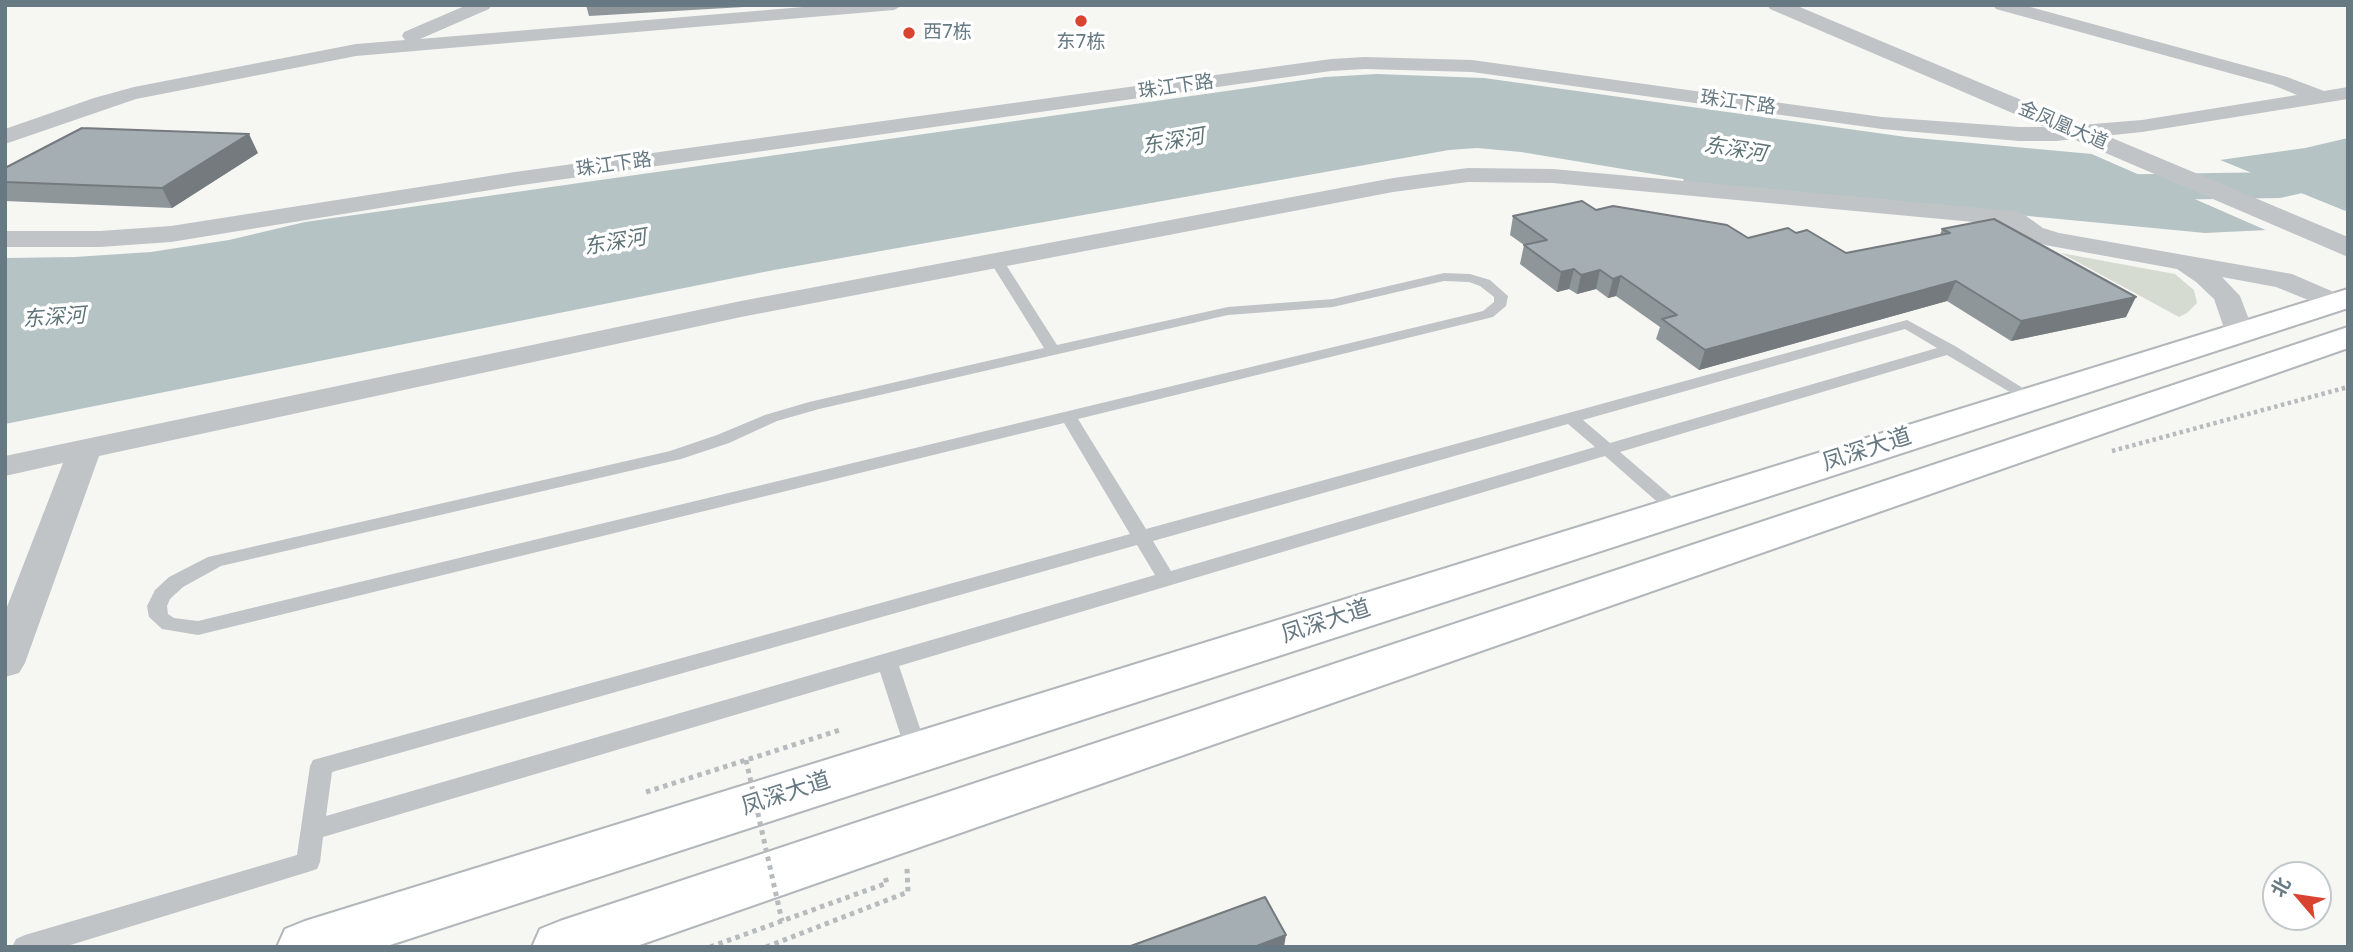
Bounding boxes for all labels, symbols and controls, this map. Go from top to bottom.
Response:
marker: 东7栋 [1073,13,1089,29]
place label: 西7栋 [923,22,972,44]
marker: 西7栋 [901,25,917,41]
place label: 东7栋 [1057,32,1105,54]
street label: 珠江下路 [1137,70,1215,104]
street label: 珠江下路 [1699,86,1777,120]
street label: 金凤凰大道 [2015,97,2111,155]
water label: 东深河 [1140,124,1206,160]
water label: 东深河 [1702,133,1768,167]
street label: 珠江下路 [575,148,653,182]
water label: 东深河 [582,225,648,261]
water label: 东深河 [22,303,86,333]
street label: 凤深大道 [1819,423,1915,477]
street label: 凤深大道 [1278,595,1374,649]
street label: 凤深大道 [738,767,834,821]
north arrow [2262,861,2332,931]
text: 北 [2264,872,2296,901]

